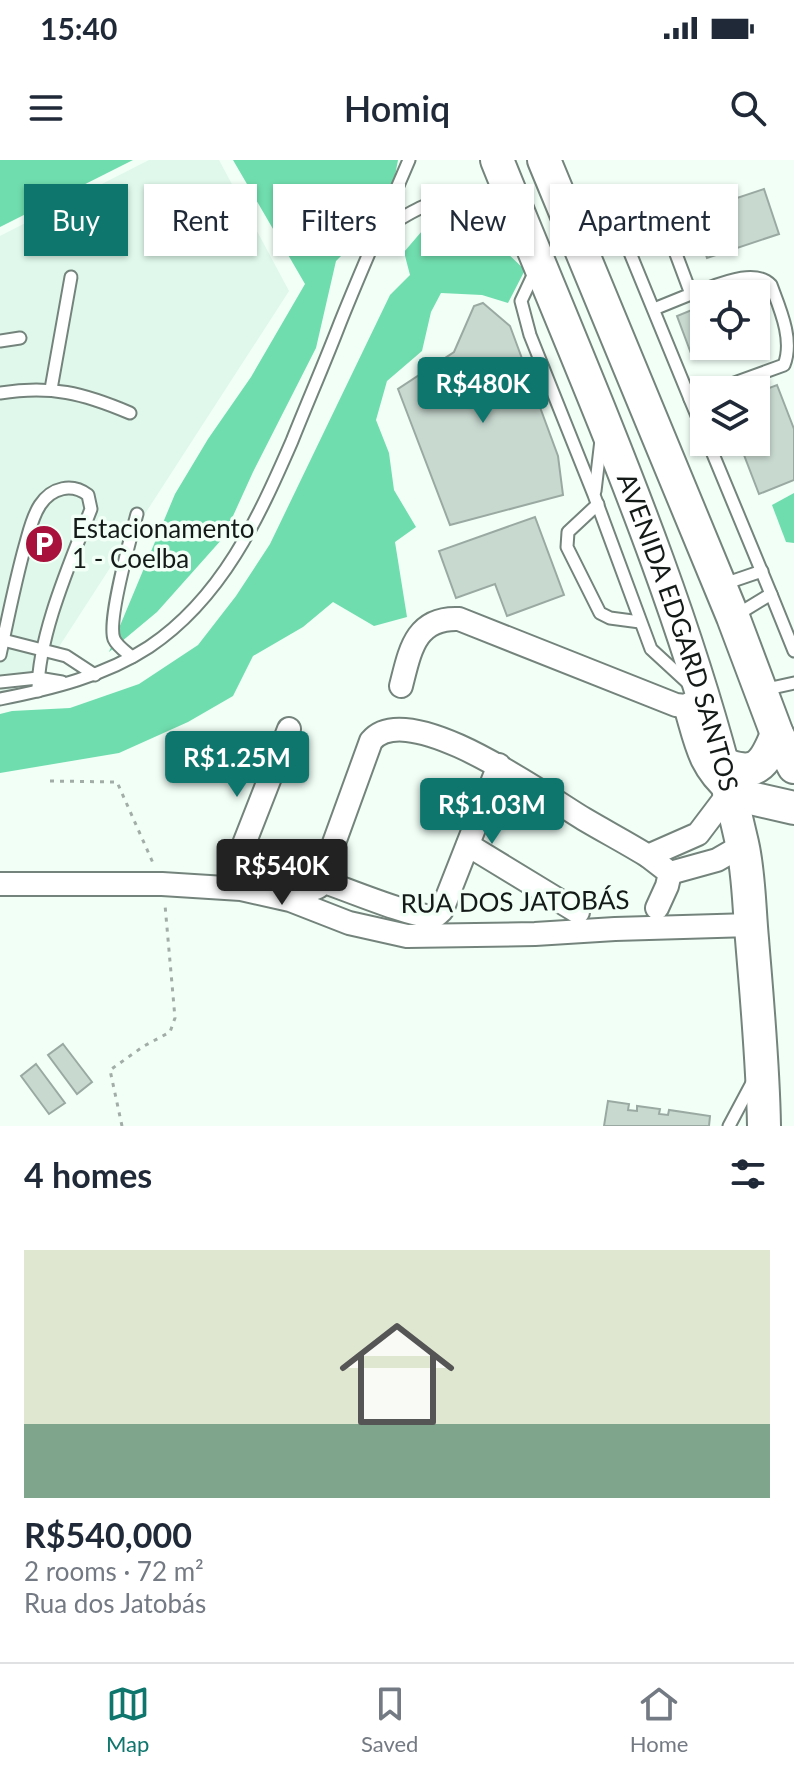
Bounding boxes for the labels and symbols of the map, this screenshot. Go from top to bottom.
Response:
pin: R$480K [418,357,548,425]
street label: AVENIDA EDGARD SANTOS [611,468,746,794]
place label: Estacionamento 1 - Coelba [72,512,255,574]
parking icon: Estacionamento 1 - Coelba [23,523,65,565]
pin: R$1.25M [163,731,311,799]
pin: R$1.03M [418,778,566,846]
pin: R$540K [217,839,347,907]
street label: RUA DOS JATOBÁS [400,883,630,919]

